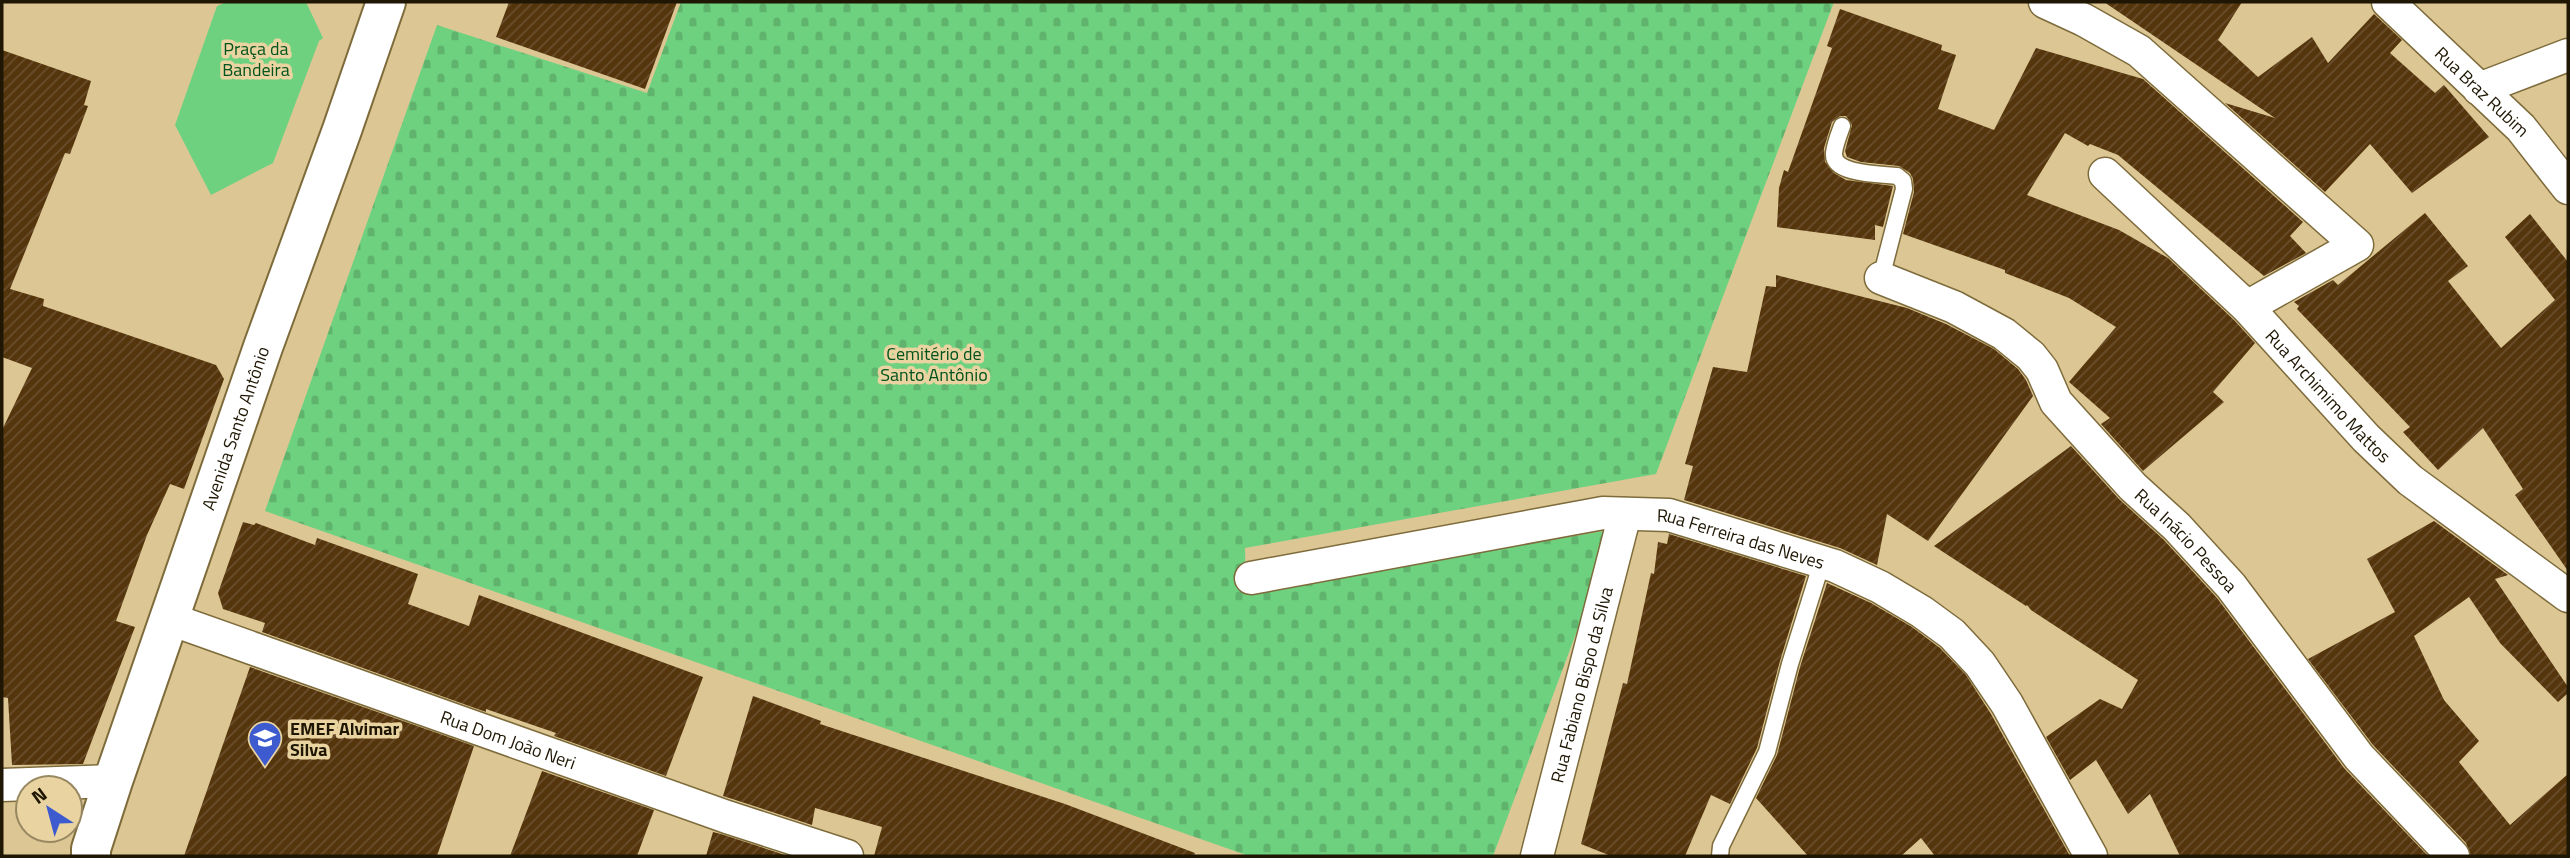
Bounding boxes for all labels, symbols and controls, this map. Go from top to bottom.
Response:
park label: Praça da Bandeira [222,35,290,83]
street label: Rua Braz Rubim [2429,40,2536,143]
street label: Rua Archimimo Mattos [2259,323,2397,469]
park label: Cemitério de Santo Antônio [880,340,988,388]
street label: Avenida Santo Antônio [194,342,276,514]
street label: Rua Inácio Pessoa [2129,482,2244,598]
street label: Rua Ferreira das Neves [1656,501,1828,576]
street label: Rua Fabiano Bispo da Silva [1543,584,1619,786]
street label: Rua Dom João Neri [437,703,580,776]
place label: EMEF Alvimar Silva [290,715,400,763]
school or university icon: EMEF Alvimar Silva [246,719,284,768]
north arrow [14,774,84,844]
text: N [25,779,53,810]

